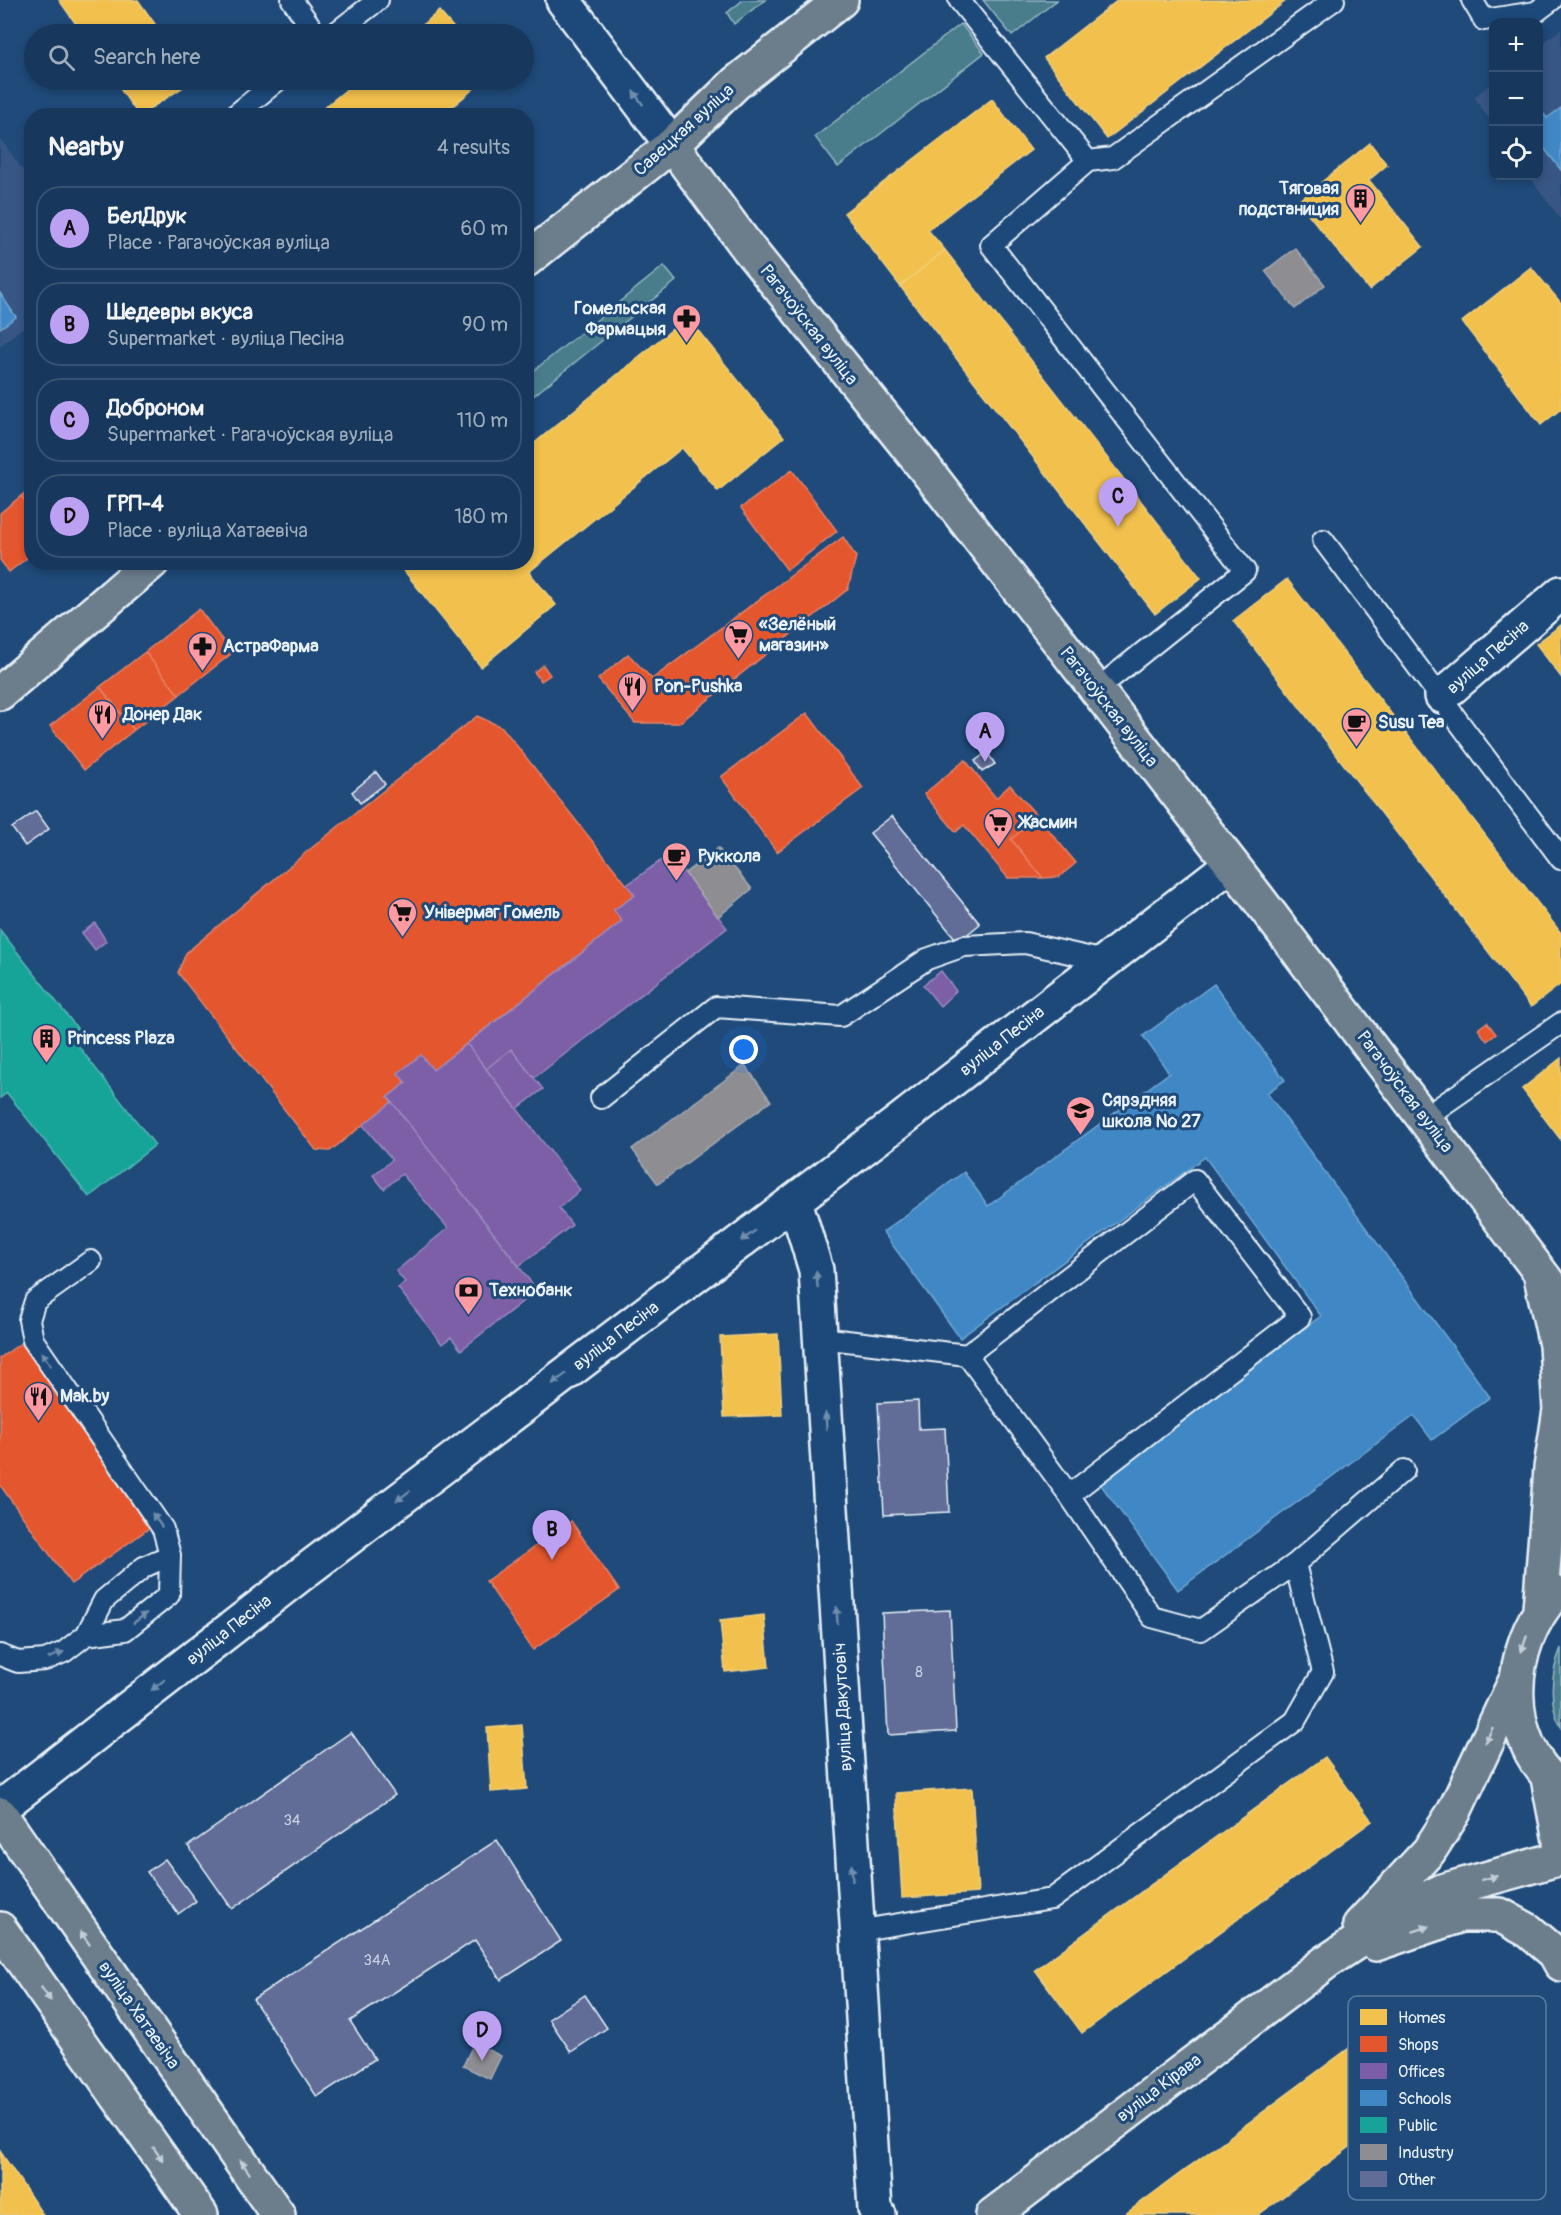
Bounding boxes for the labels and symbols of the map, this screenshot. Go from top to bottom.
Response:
street label: Савецкая вуліца [629,79,739,181]
one-way arrow [632,91,644,106]
place label: Тяговая подстаниция [1238,177,1339,221]
building icon: Тяговая подстаниция [1344,182,1376,224]
street label: Рагачоўская вуліца [755,260,863,390]
place label: Гомельская Фармацыя [574,297,666,341]
pharmacy icon: Гомельская Фармацыя [671,302,703,344]
pin: C [1098,478,1138,527]
place label: «Зелёный магазин» [759,613,836,657]
street label: вуліца Песіна [1442,615,1534,699]
supermarket icon: «Зелёный магазин» [722,618,754,660]
pharmacy icon: АстраФарма [186,630,218,672]
place label: АстраФарма [223,635,319,658]
street label: Рагачоўская вуліца [1055,642,1163,772]
restaurant icon: Pon-Pushka [617,670,649,712]
place label: Pon-Pushka [654,675,743,698]
restaurant icon: Донер Дак [86,698,118,740]
place label: Донер Дак [122,703,202,726]
cafe icon: Susu Tea [1341,706,1373,748]
place label: Susu Tea [1378,711,1445,734]
pin: A [966,712,1004,762]
supermarket icon: Жасмин [983,806,1015,848]
place label: Жасмин [1017,811,1077,834]
cafe icon: Руккола [661,840,693,882]
place label: Руккола [698,845,761,868]
supermarket icon: Універмаг Гомель [387,896,419,938]
place label: Універмаг Гомель [424,901,560,924]
street label: вуліца Песіна [955,1000,1049,1082]
building icon: Princess Plaza [30,1022,62,1064]
place label: Princess Plaza [67,1027,175,1050]
street label: Рагачоўская вуліца [1352,1027,1458,1157]
your location [729,1035,758,1064]
place label: Сярэдняя школа № 27 [1102,1089,1201,1133]
school or university icon: Сярэдняя школа № 27 [1065,1094,1097,1136]
one-way arrow [740,1230,756,1242]
one-way arrow [812,1271,822,1290]
bank icon: Технобанк [452,1274,484,1316]
place label: Технобанк [488,1279,572,1302]
street label: вуліца Песіна [568,1296,664,1376]
one-way arrow [41,1351,52,1367]
one-way arrow [551,1372,567,1385]
restaurant icon: Mak.by [23,1380,55,1422]
place label: Mak.by [60,1385,110,1408]
one-way arrow [821,1411,831,1430]
one-way arrow [396,1490,411,1502]
pin: B [532,1510,572,1560]
one-way arrow [151,1512,163,1528]
street label: вуліца Песіна [182,1589,276,1671]
one-way arrow [833,1606,842,1625]
one-way arrow [132,1612,148,1625]
one-way arrow [1518,1635,1528,1653]
street label: вуліца Дакутовіч [828,1642,858,1772]
one-way arrow [47,1650,65,1660]
house number: 8 [915,1663,923,1682]
one-way arrow [151,1679,166,1691]
one-way arrow [1484,1726,1493,1743]
house number: 34 [283,1811,301,1830]
one-way arrow [848,1864,857,1883]
one-way arrow [1479,1873,1498,1883]
one-way arrow [1412,1923,1430,1933]
one-way arrow [80,1929,91,1946]
house number: 34А [364,1951,391,1970]
street label: вуліца Хатаевіча [93,1957,185,2073]
one-way arrow [40,1986,51,2002]
legend [1348,1996,1546,2200]
text: Homes [1398,2008,1446,2028]
pin: D [462,2012,502,2061]
text: Shops [1398,2035,1438,2055]
street label: вуліца Кірава [1112,2049,1206,2127]
text: Offices [1398,2062,1445,2082]
text: Schools [1398,2089,1451,2109]
text: Public [1398,2116,1438,2136]
text: Industry [1398,2143,1454,2163]
one-way arrow [152,2145,164,2161]
one-way arrow [240,2159,251,2175]
text: Other [1398,2170,1436,2190]

